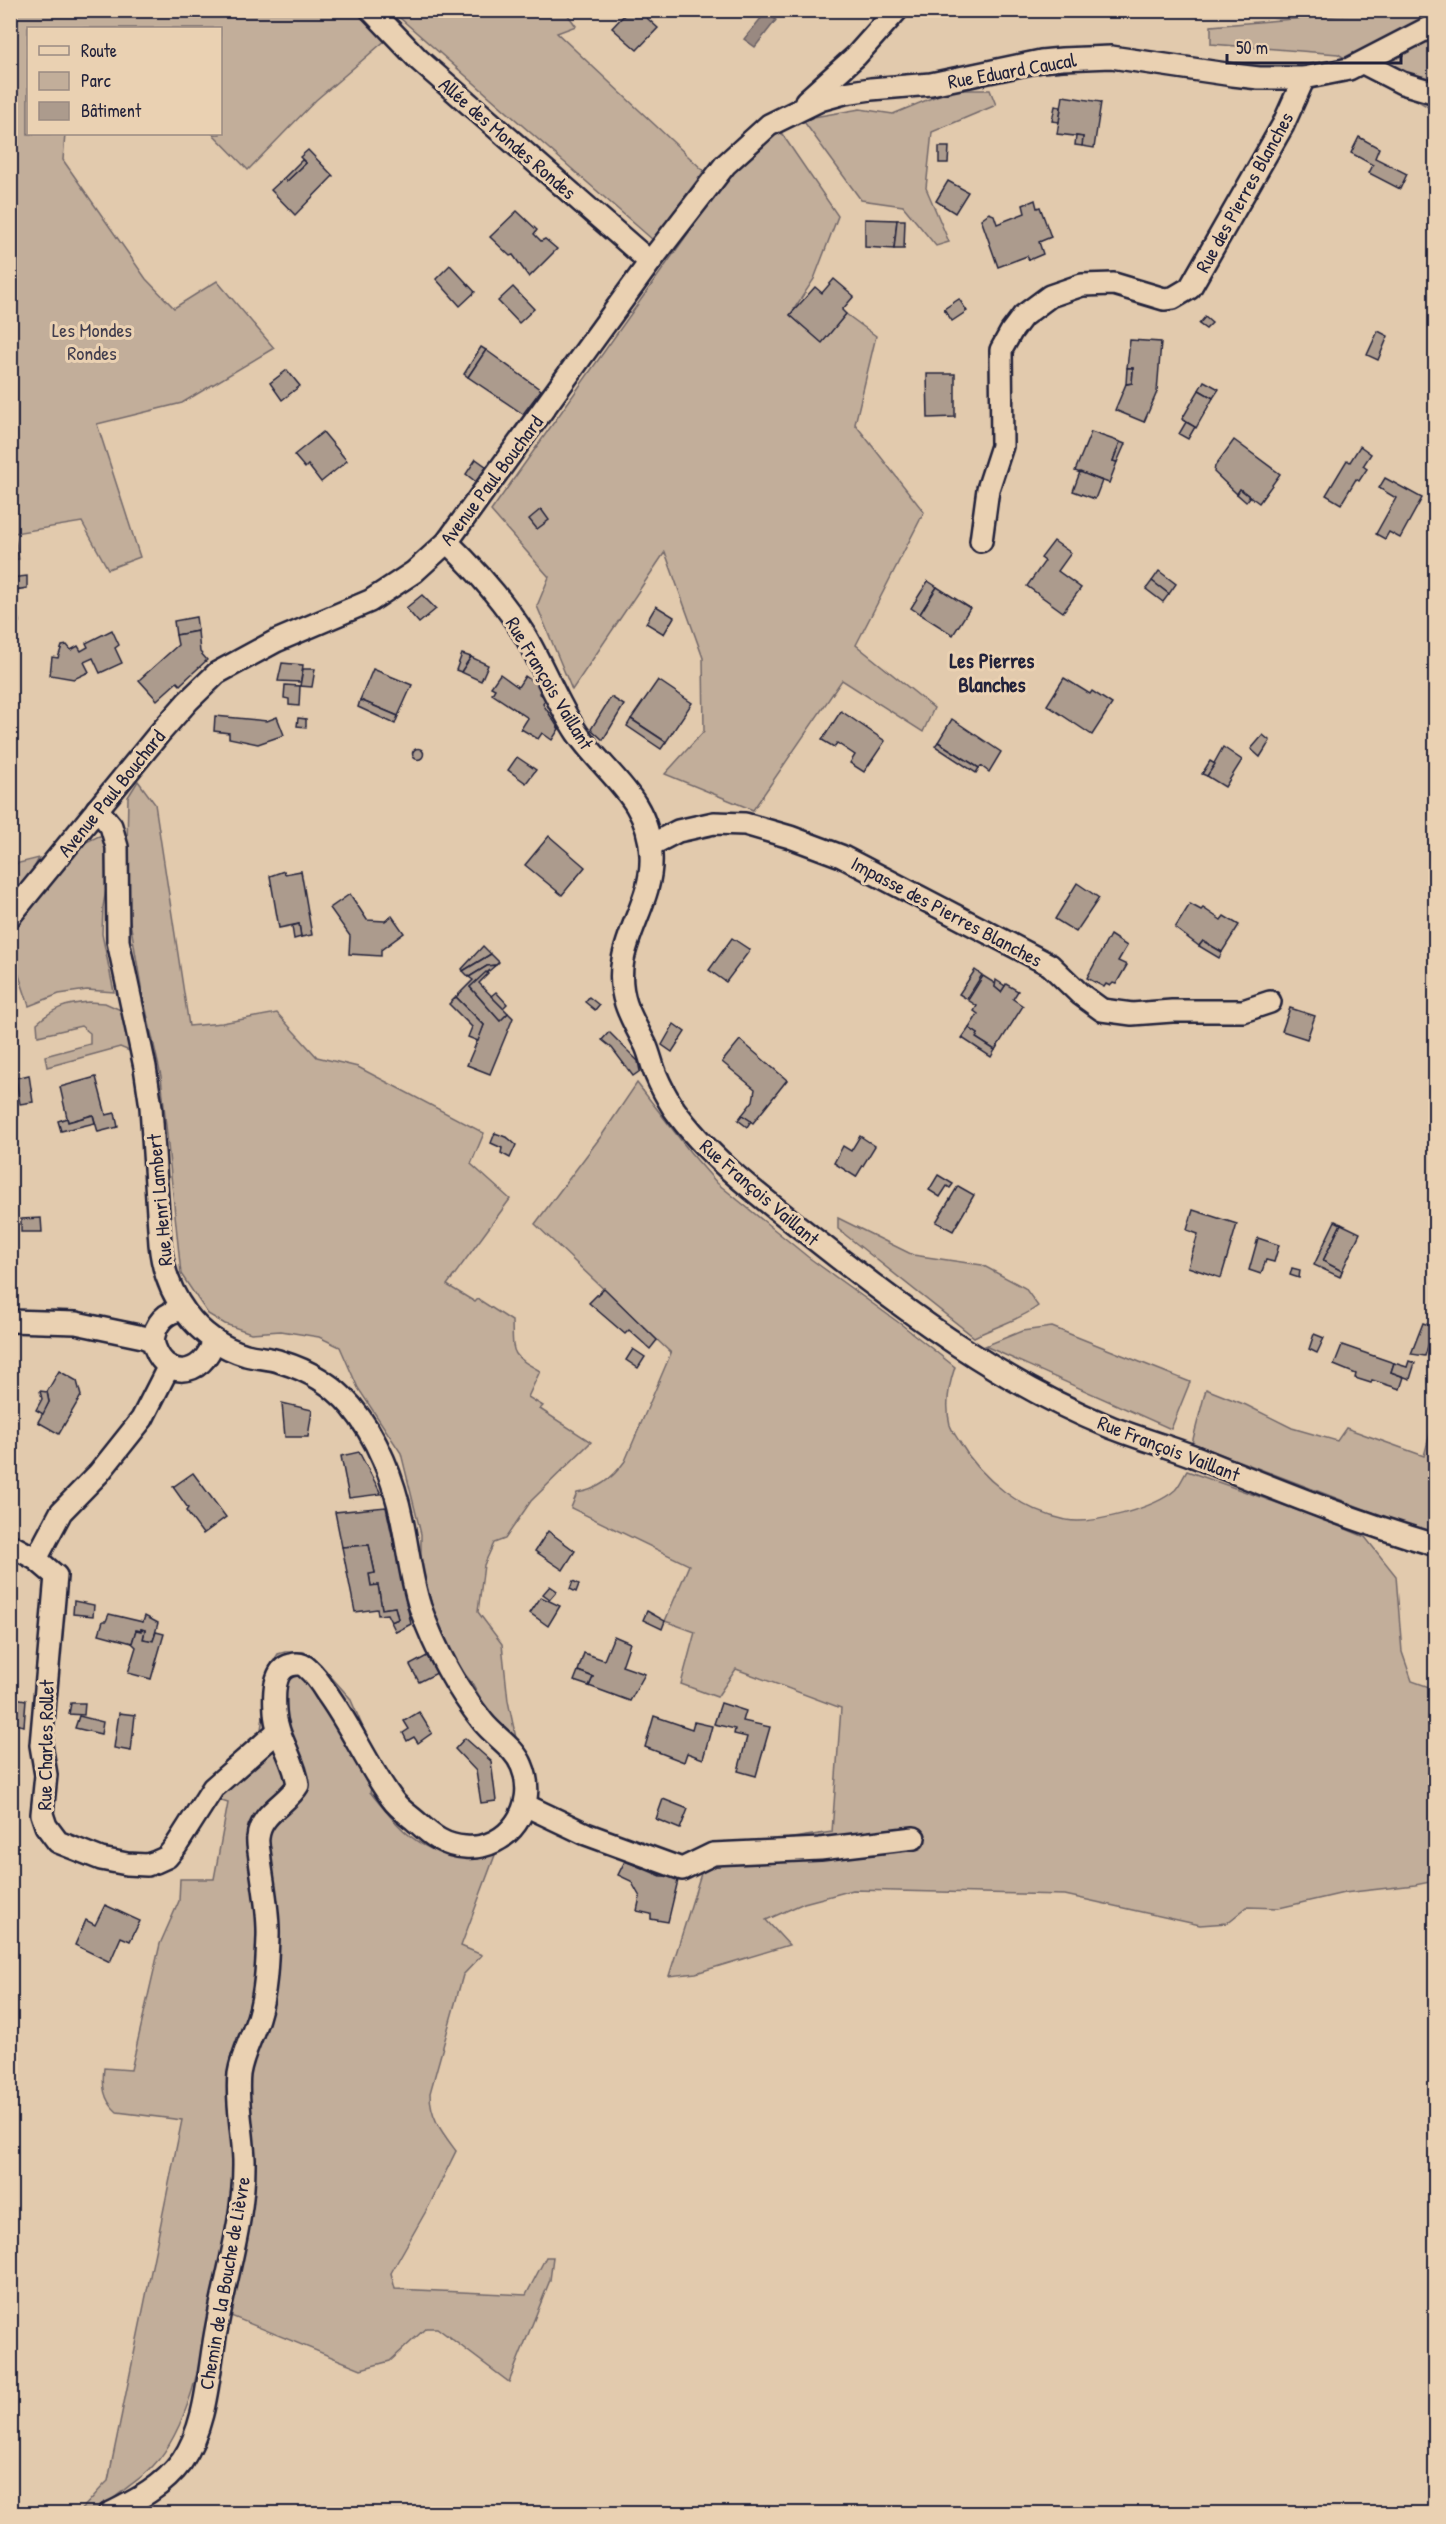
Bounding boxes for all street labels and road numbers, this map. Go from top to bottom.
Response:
street label: Rue Eduard Caucal [946,45,1079,95]
street label: Allée des Mondes Rondes [434,71,583,205]
street label: Rue des Pierres Blanches [1189,107,1299,277]
street label: Avenue Paul Bouchard [433,409,549,551]
street label: Rue François Vaillant [500,612,601,755]
street label: Avenue Paul Bouchard [51,724,171,862]
street label: Impasse des Pierres Blanches [847,849,1047,973]
street label: Rue Henri Lambert [140,1132,178,1267]
street label: Rue François Vaillant [694,1133,826,1252]
street label: Rue François Vaillant [1094,1408,1245,1488]
street label: Rue Charles Rollet [30,1678,60,1811]
street label: Chemin de la Bouche de Lièvre [192,2174,256,2392]

